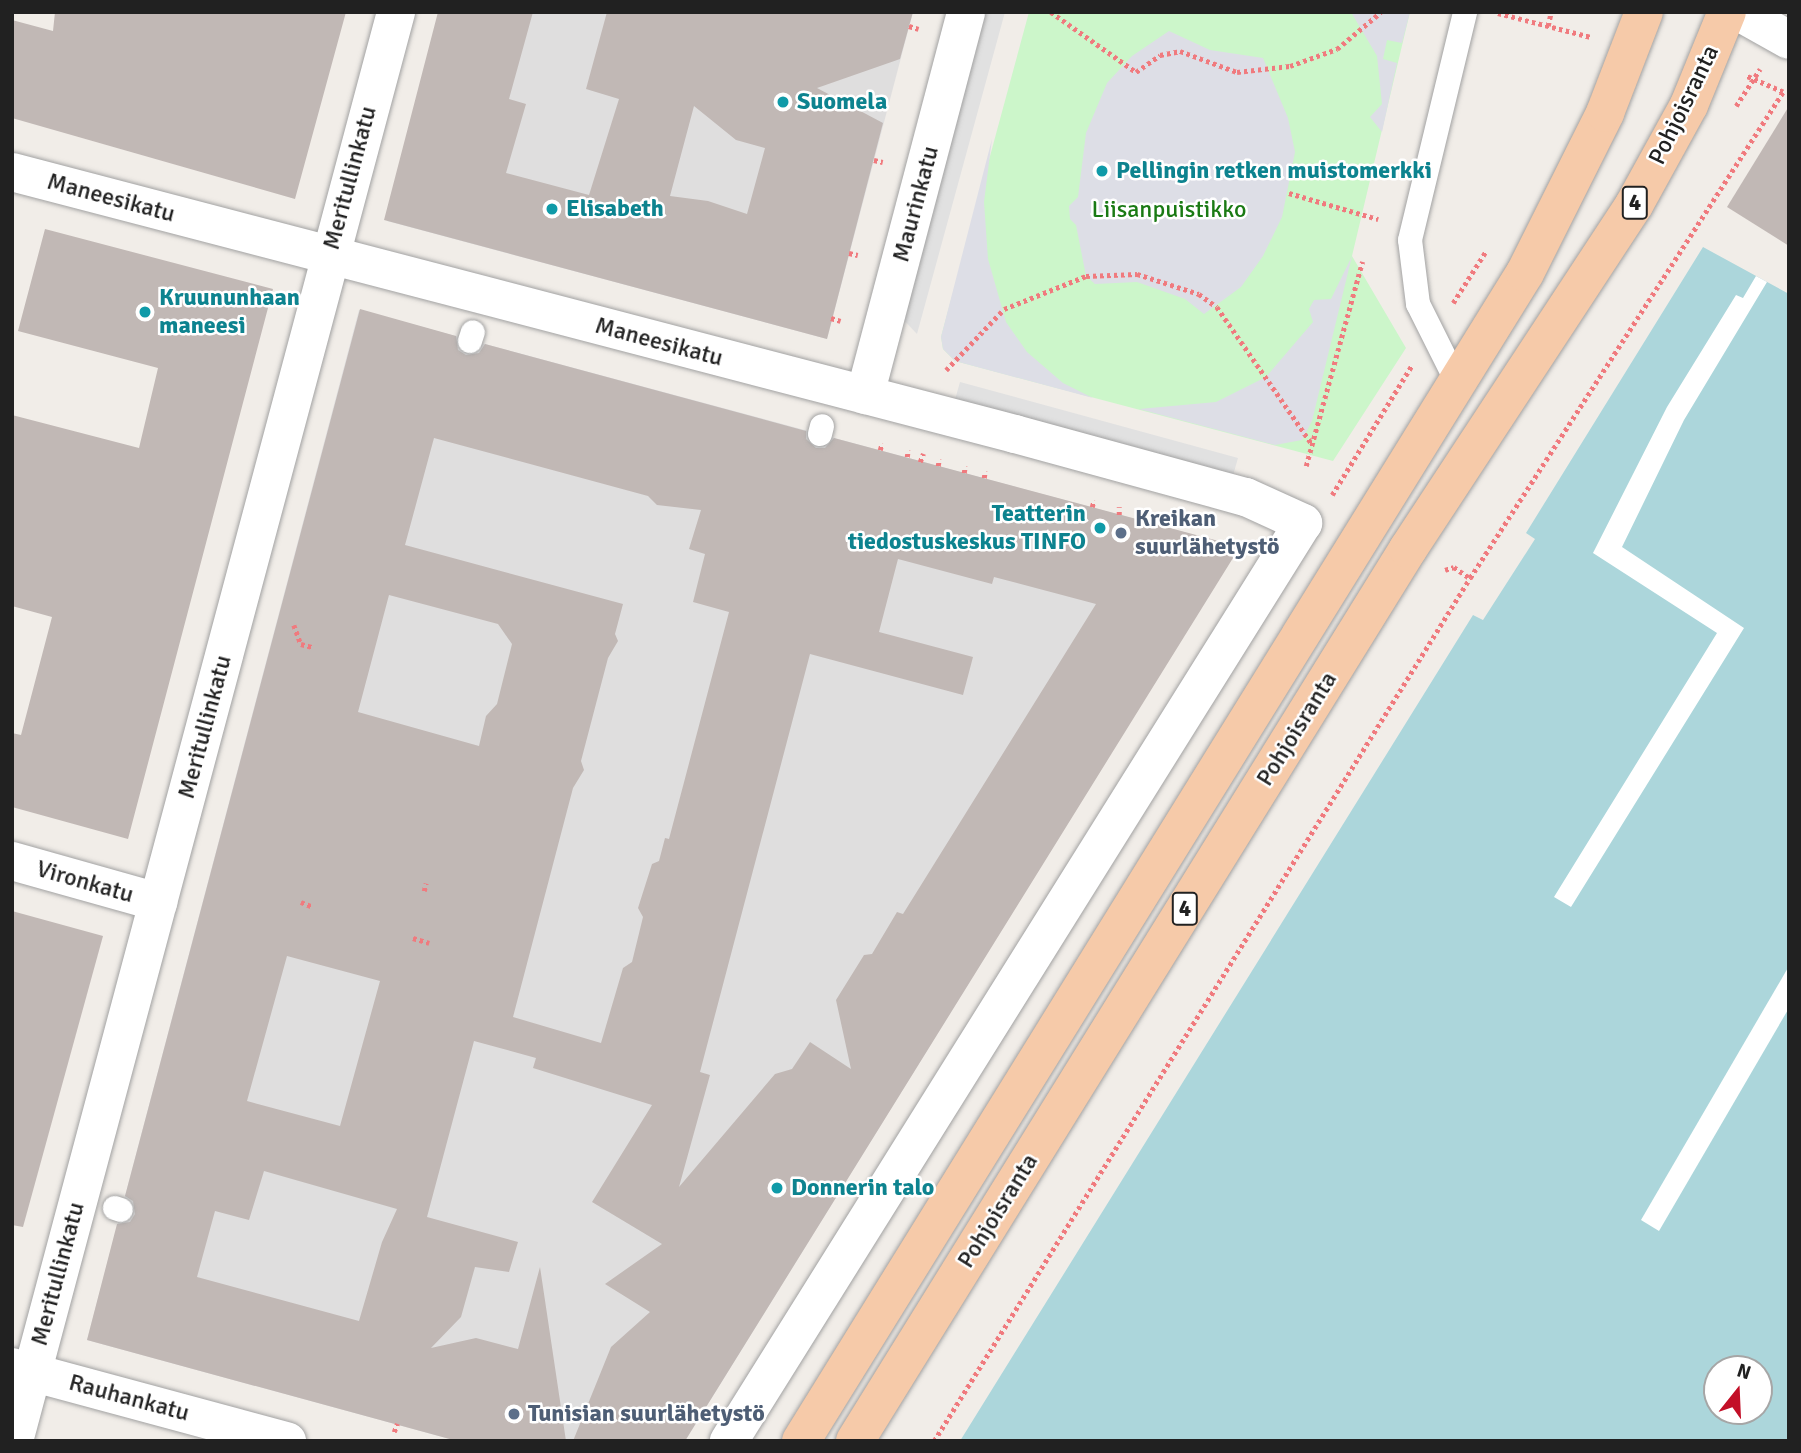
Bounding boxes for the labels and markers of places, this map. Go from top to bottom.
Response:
place label: Suomela [797,88,887,116]
marker: Suomela [775,94,791,110]
place label: Pellingin retken muistomerkki [1116,157,1432,185]
marker: Pellingin retken muistomerkki [1094,163,1110,179]
place label: Elisabeth [566,195,664,223]
marker: Elisabeth [544,201,560,217]
place label: Kruununhaan maneesi [159,284,300,340]
marker: Kruununhaan maneesi [137,304,153,320]
place label: Teatterin tiedostuskeskus TINFO [848,500,1086,556]
place label: Kreikan suurlähetystö [1135,505,1280,561]
marker: Teatterin tiedostuskeskus TINFO [1092,520,1108,536]
marker: Kreikan suurlähetystö [1113,525,1129,541]
place label: Donnerin talo [791,1174,934,1202]
marker: Donnerin talo [769,1180,785,1196]
place label: Tunisian suurlähetystö [528,1400,765,1428]
marker: Tunisian suurlähetystö [506,1406,522,1422]

